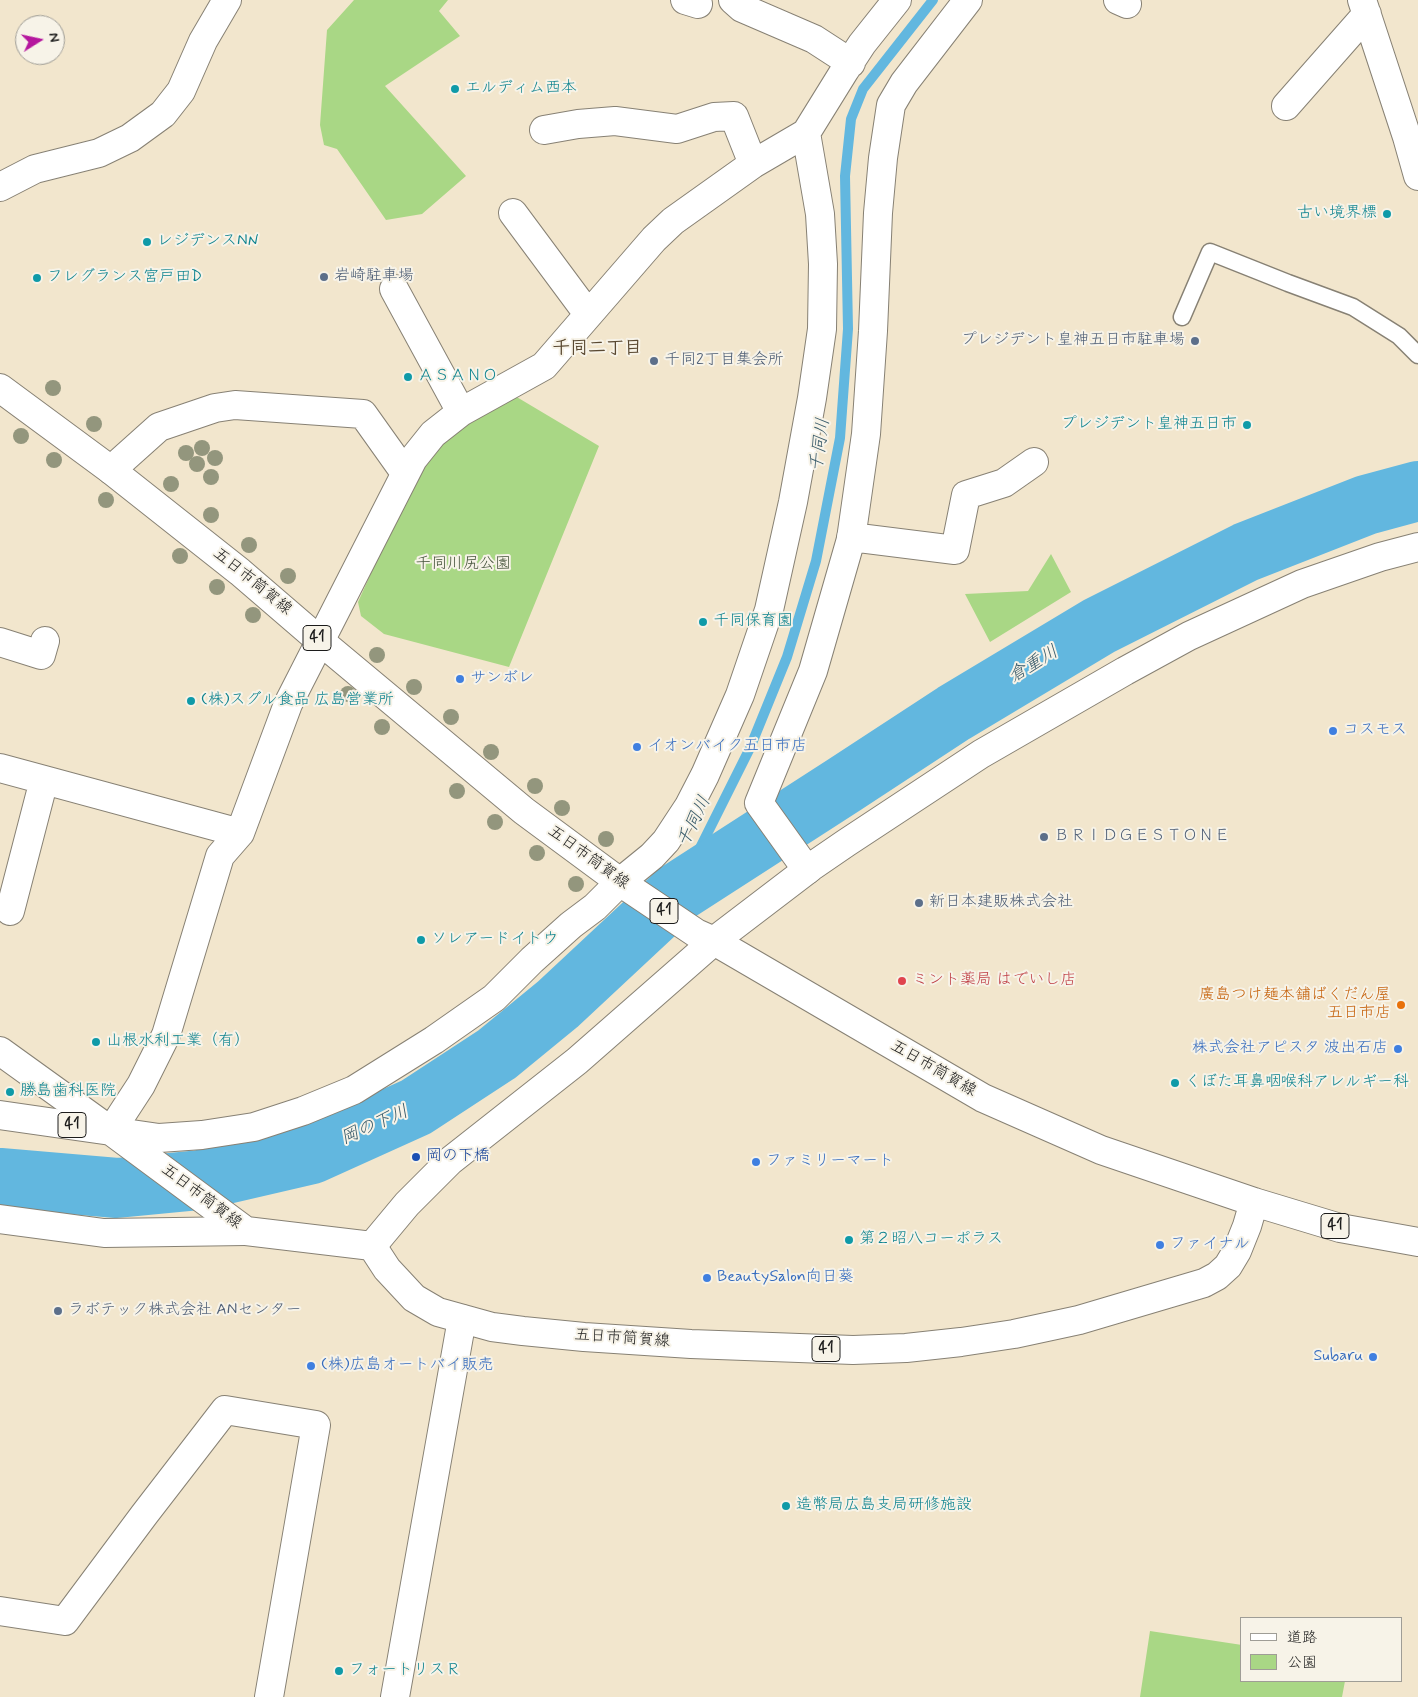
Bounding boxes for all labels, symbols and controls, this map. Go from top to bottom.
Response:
north arrow [15,15,65,65]
text: N [44,31,63,44]
place label: エルディム西本 [465,79,577,99]
marker: エルディム西本 [449,83,461,95]
place label: 古い境界標 [1297,204,1377,224]
marker: 古い境界標 [1381,208,1393,220]
place label: レジデンスNN [157,232,259,252]
marker: レジデンスNN [141,236,153,248]
place label: 岩崎駐車場 [334,267,414,287]
place label: フレグランス宮戸田D [47,268,202,288]
marker: 岩崎駐車場 [318,271,330,283]
marker: フレグランス宮戸田D [31,272,43,284]
place label: プレジデント皇神五日市駐車場 [961,331,1185,351]
marker: プレジデント皇神五日市駐車場 [1189,335,1201,347]
district label: 千同二丁目 [552,338,642,360]
place label: 千同2丁目集会所 [664,351,784,371]
marker: 千同2丁目集会所 [648,355,660,367]
place label: ＡＳＡＮＯ [418,367,498,387]
marker: ＡＳＡＮＯ [402,371,414,383]
place label: プレジデント皇神五日市 [1061,415,1237,435]
water label: 千同川 [807,417,835,473]
marker: プレジデント皇神五日市 [1241,419,1253,431]
street label: 五日市筒賀線 [209,544,295,620]
park label: 千同川尻公園 [415,555,511,575]
place label: 千同保育園 [713,612,793,632]
marker: 千同保育園 [697,616,709,628]
road number: 41 [303,626,331,650]
water label: 倉重川 [1005,642,1063,688]
place label: サンボレ [470,669,534,689]
marker: サンボレ [454,673,466,685]
place label: (株)スグル食品 広島営業所 [201,691,394,711]
marker: (株)スグル食品 広島営業所 [185,695,197,707]
place label: コスモス [1343,721,1407,741]
marker: コスモス [1327,725,1339,737]
place label: イオンバイク五日市店 [647,737,807,757]
marker: イオンバイク五日市店 [631,741,643,753]
water label: 千同川 [673,793,717,851]
street label: 五日市筒賀線 [544,822,632,894]
place label: ＢＲＩＤＧＥＳＴＯＮＥ [1054,827,1230,847]
marker: ＢＲＩＤＧＥＳＴＯＮＥ [1038,831,1050,843]
place label: 新日本建販株式会社 [929,893,1073,913]
marker: 新日本建販株式会社 [913,897,925,909]
road number: 41 [650,898,678,924]
place label: ソレアードイトウ [431,930,558,950]
marker: ソレアードイトウ [415,934,427,946]
place label: ミント薬局 はでいし店 [912,971,1076,991]
marker: ミント薬局 はでいし店 [896,975,908,987]
place label: 廣島つけ麺本舗ばくだん屋 五日市店 [1199,986,1391,1024]
marker: 廣島つけ麺本舗ばくだん屋 五日市店 [1395,999,1407,1011]
place label: 山根水利工業（有） [106,1032,250,1052]
marker: 山根水利工業（有） [90,1036,102,1048]
street label: 五日市筒賀線 [887,1037,979,1101]
place label: 株式会社アピスタ 波出石店 [1192,1039,1388,1059]
marker: 株式会社アピスタ 波出石店 [1392,1043,1404,1055]
place label: くぼた耳鼻咽喉科アレルギー科 [1185,1073,1409,1093]
marker: くぼた耳鼻咽喉科アレルギー科 [1169,1077,1181,1089]
place label: 勝島歯科医院 [20,1082,116,1102]
marker: 勝島歯科医院 [4,1086,16,1098]
water label: 岡の下川 [338,1101,412,1151]
road number: 41 [58,1112,86,1138]
place label: 岡の下橋 [426,1147,490,1167]
marker: 岡の下橋 [410,1151,422,1163]
place label: ファミリーマート [766,1152,894,1172]
marker: ファミリーマート [750,1156,762,1168]
street label: 五日市筒賀線 [157,1160,245,1234]
road number: 41 [1321,1214,1349,1238]
place label: 第２昭八コーポラス [859,1230,1003,1250]
marker: 第２昭八コーポラス [843,1234,855,1246]
place label: ファイナル [1170,1235,1250,1255]
marker: ファイナル [1154,1239,1166,1251]
place label: BeautySalon向日葵 [717,1268,854,1288]
marker: BeautySalon向日葵 [701,1272,713,1284]
place label: ラボテック株式会社 ANセンター [68,1301,301,1321]
marker: ラボテック株式会社 ANセンター [52,1305,64,1317]
street label: 五日市筒賀線 [573,1326,671,1352]
road number: 41 [812,1336,840,1362]
place label: Subaru [1313,1347,1363,1367]
marker: Subaru [1367,1351,1379,1363]
place label: (株)広島オートバイ販売 [321,1356,494,1376]
marker: (株)広島オートバイ販売 [305,1360,317,1372]
place label: 造幣局広島支局研修施設 [796,1496,972,1516]
marker: 造幣局広島支局研修施設 [780,1500,792,1512]
legend [1240,1617,1403,1682]
text: 道路 [1287,1628,1317,1648]
text: 公園 [1287,1653,1317,1673]
place label: フォートリスＲ [349,1661,461,1681]
marker: フォートリスＲ [333,1665,345,1677]

